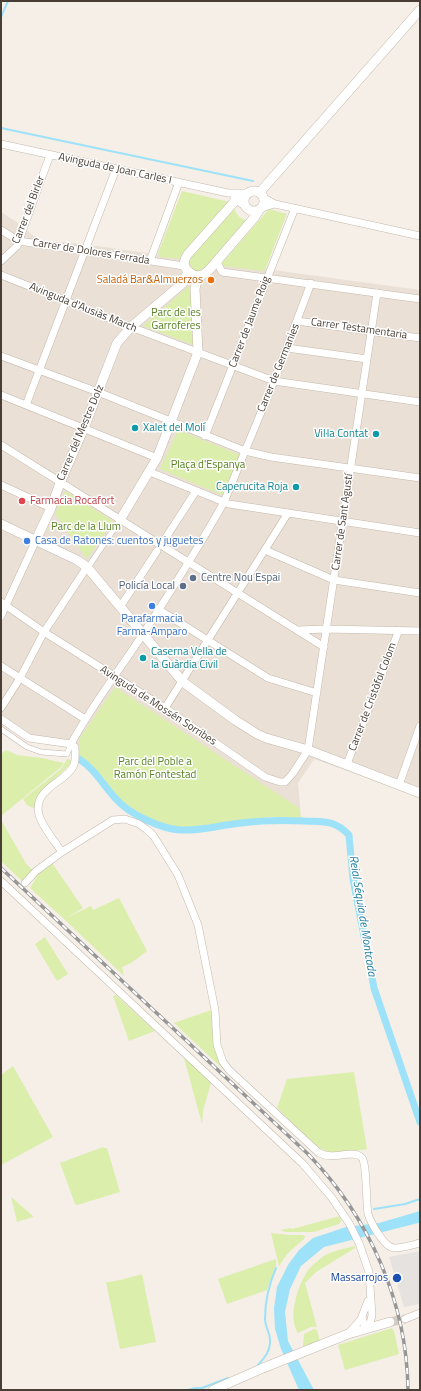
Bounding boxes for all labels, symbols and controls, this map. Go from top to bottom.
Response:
street label: Avinguda de Joan Carles I [57,151,173,187]
street label: Carrer del Birler [10,174,48,246]
street label: Carrer de Dolores Ferrada [32,236,150,268]
place label: Saladá Bar&Almuerzos [97,273,203,287]
street label: Carrer de Jaume Roig [226,274,274,370]
marker: Saladá Bar&Almuerzos [206,275,216,285]
street label: Avinguda d'Ausiàs March [27,280,139,336]
park label: Parc de les Garroferes [151,306,201,332]
street label: Carrer Testamentaria [310,316,408,342]
street label: Carrer de Germanies [255,322,303,414]
street label: Carrer del Mestre Dolz [55,383,107,483]
place label: Xalet del Molí [143,421,205,435]
marker: Xalet del Molí [130,423,140,433]
place label: Vil·la Contat [314,427,368,441]
marker: Vil·la Contat [371,429,381,439]
park label: Plaça d'Espanya [171,458,245,472]
street label: Carrer de Sant Agustí [330,473,356,571]
place label: Caperucita Roja [216,480,288,494]
marker: Caperucita Roja [291,482,301,492]
place label: Farmacia Rocafort [30,494,114,508]
marker: Farmacia Rocafort [17,496,27,506]
park label: Parc de la Llum [51,520,121,534]
place label: Casa de Ratones: cuentos y juguetes [35,534,203,548]
marker: Casa de Ratones: cuentos y juguetes [22,536,32,546]
place label: Centre Nou Espai [201,571,280,585]
marker: Centre Nou Espai [188,573,198,583]
place label: Policía Local [119,579,175,593]
marker: Policía Local [178,581,188,591]
marker: Parafarmacia Farma-Amparo [147,601,157,611]
place label: Parafarmacia Farma-Amparo [117,612,187,638]
street label: Carrer de Cristòfol Colom [346,641,400,753]
place label: Caserna Vella de la Guàrdia Civil [151,645,227,671]
marker: Caserna Vella de la Guàrdia Civil [138,653,148,663]
street label: Avinguda de Mossén Sorribes [97,663,219,749]
park label: Parc del Poble a Ramón Fontestad [114,755,196,781]
water label: Reial Séquia de Montcada [345,854,379,978]
place label: Massarrojos [331,1271,388,1285]
marker: Massarrojos [391,1272,403,1284]

